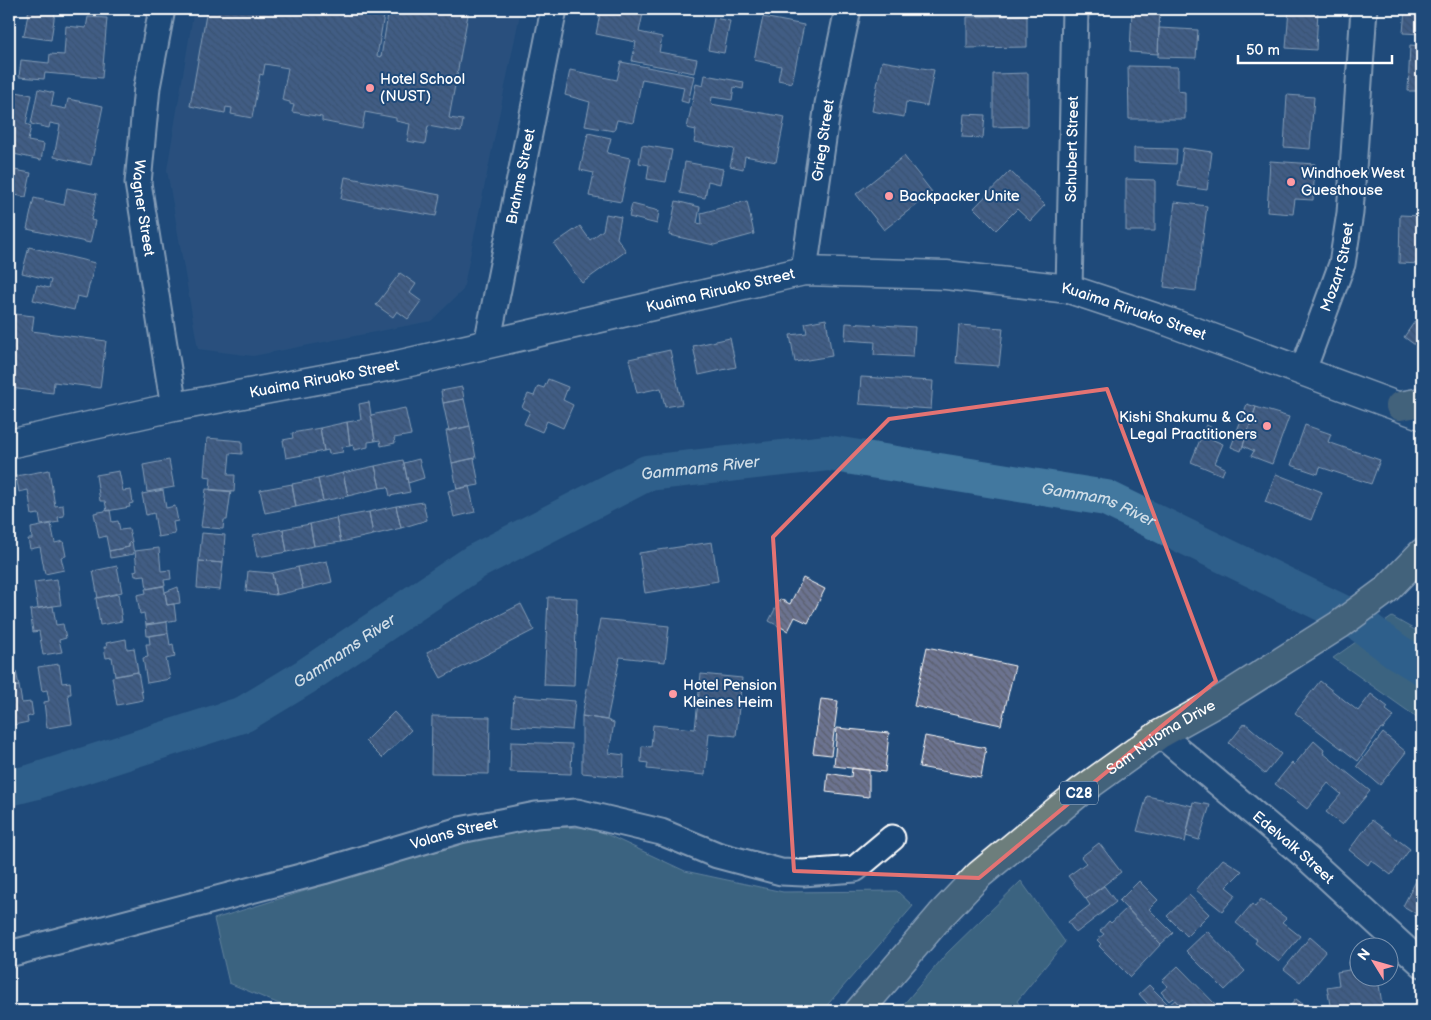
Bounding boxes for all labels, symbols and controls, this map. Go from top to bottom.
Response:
scale bar [1238,32,1392,64]
text: 50 m [1246,41,1280,60]
place label: Hotel School (NUST) [380,70,465,106]
marker: Hotel School (NUST) [364,82,376,94]
street label: Schubert Street [1062,95,1083,202]
street label: Grieg Street [808,97,839,183]
street label: Brahms Street [502,127,540,226]
street label: Wagner Street [128,158,159,258]
place label: Windhoek West Guesthouse [1301,164,1405,200]
marker: Windhoek West Guesthouse [1285,176,1297,188]
place label: Backpacker Unite [899,187,1020,206]
marker: Backpacker Unite [883,190,895,202]
street label: Mozart Street [1316,221,1358,314]
street label: Kuaima Riruako Street [644,264,797,317]
street label: Kuaima Riruako Street [1060,279,1209,345]
street label: Kuaima Riruako Street [248,356,401,403]
place label: Kishi Shakumu & Co. Legal Practitioners [1119,408,1258,444]
marker: Kishi Shakumu & Co. Legal Practitioners [1261,420,1273,432]
water label: Gammams River [638,453,762,486]
water label: Gammams River [1040,480,1159,532]
water label: Gammams River [290,610,401,693]
place label: Hotel Pension Kleines Heim [683,676,777,712]
marker: Hotel Pension Kleines Heim [667,688,679,700]
street label: Sam Nujoma Drive [1103,696,1219,780]
road number: C28 [1060,781,1098,804]
street label: Edelvalk Street [1248,807,1338,888]
street label: Volans Street [408,814,499,854]
north arrow [1348,938,1398,988]
text: N [1354,945,1374,964]

